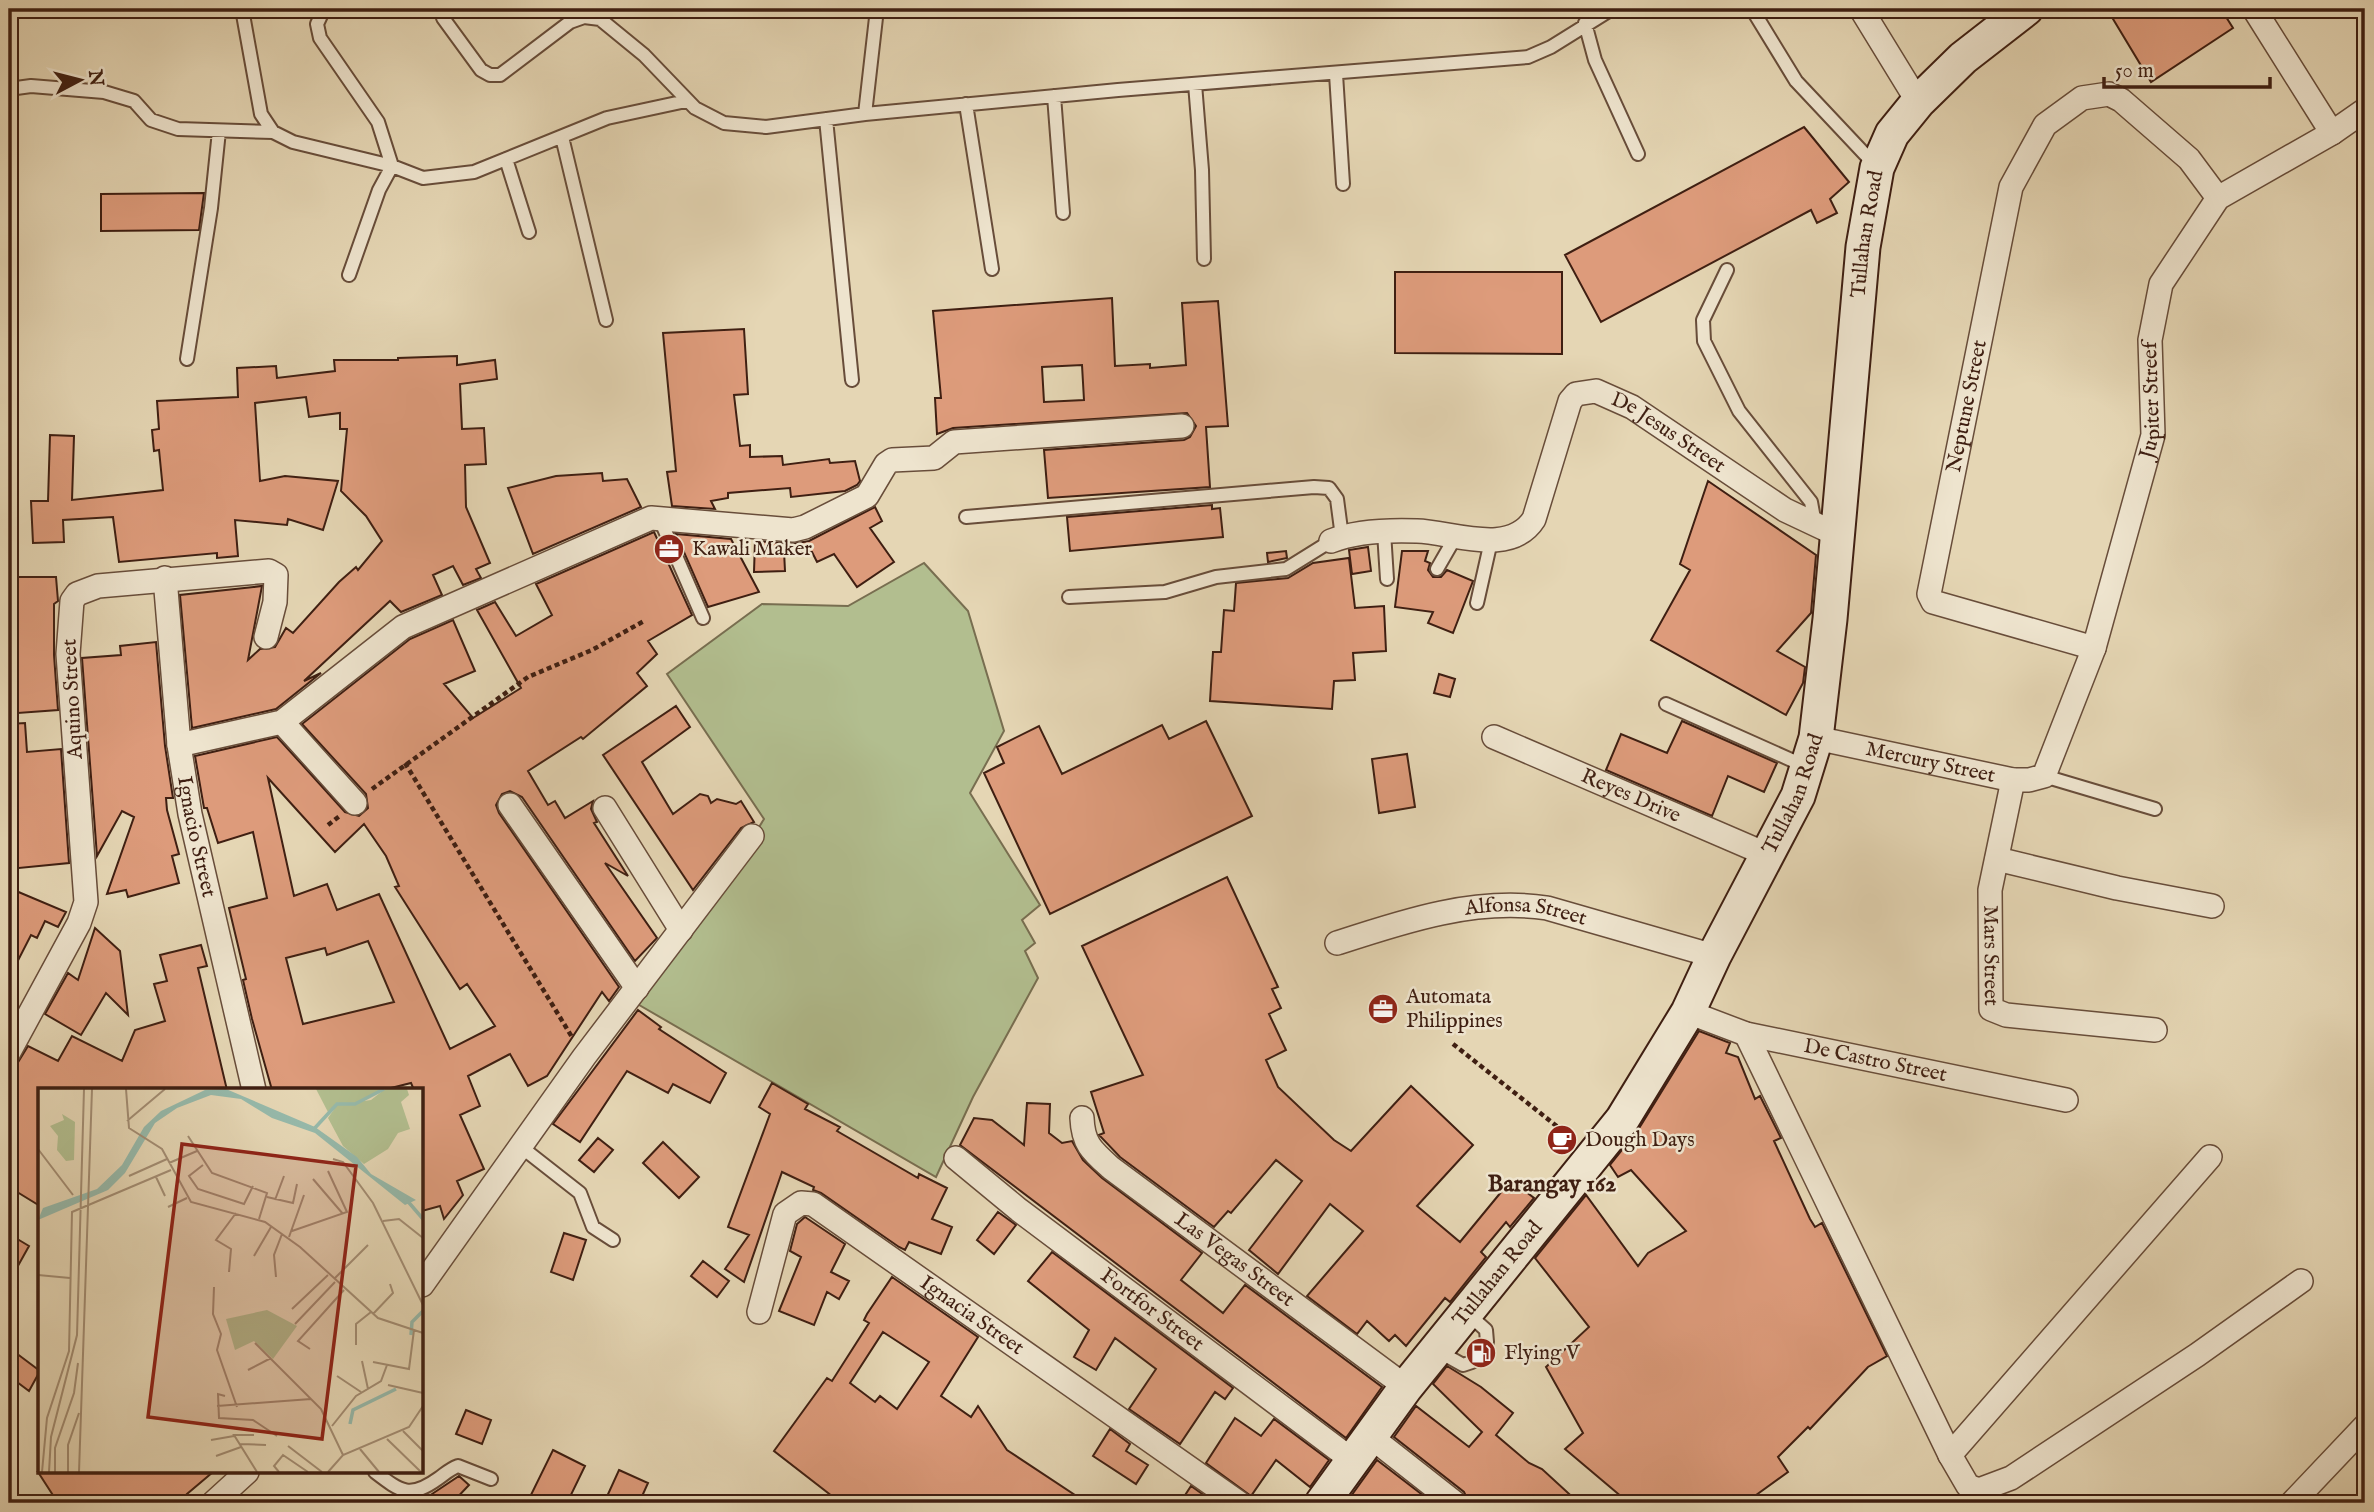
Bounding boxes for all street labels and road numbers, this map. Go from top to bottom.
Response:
street label: Tullahan Road [1845,167,1890,299]
street label: Neptune Street [1940,338,1993,475]
street label: Jupiter Streef [2133,338,2167,464]
street label: De Jesus Street [1607,386,1731,479]
street label: Aquino Street [56,638,90,761]
street label: Tullahan Road [1756,730,1830,859]
street label: Mercury Street [1863,735,1998,789]
street label: Reyes Drive [1577,763,1685,829]
street label: Ignacio Street [171,774,222,900]
street label: Alfonsa Street [1462,892,1590,932]
street label: Mars Street [1977,905,2004,1006]
street label: De Castro Street [1801,1033,1949,1089]
street label: Las Vegas Street [1169,1206,1300,1313]
street label: Tullahan Road [1447,1215,1549,1332]
street label: Fortfor Street [1095,1262,1209,1357]
street label: Ignacia Street [915,1270,1029,1361]

